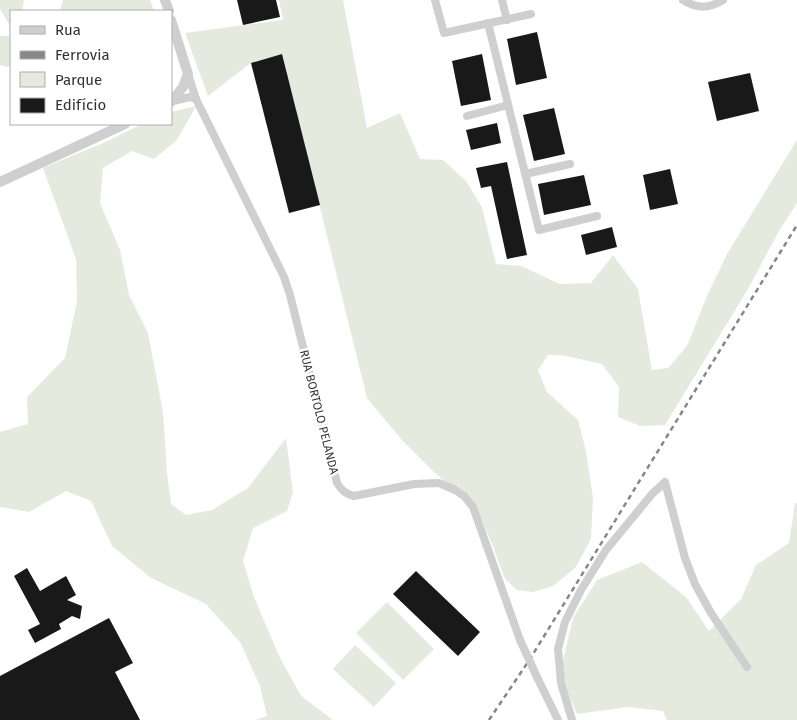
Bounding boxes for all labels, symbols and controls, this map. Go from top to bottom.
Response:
legend [10,10,172,125]
text: Rua [55,21,81,39]
text: Ferrovia [55,46,110,64]
text: Parque [55,71,102,89]
text: Edifício [55,96,106,114]
street label: RUA BORTOLO PELANDA [297,348,341,476]

